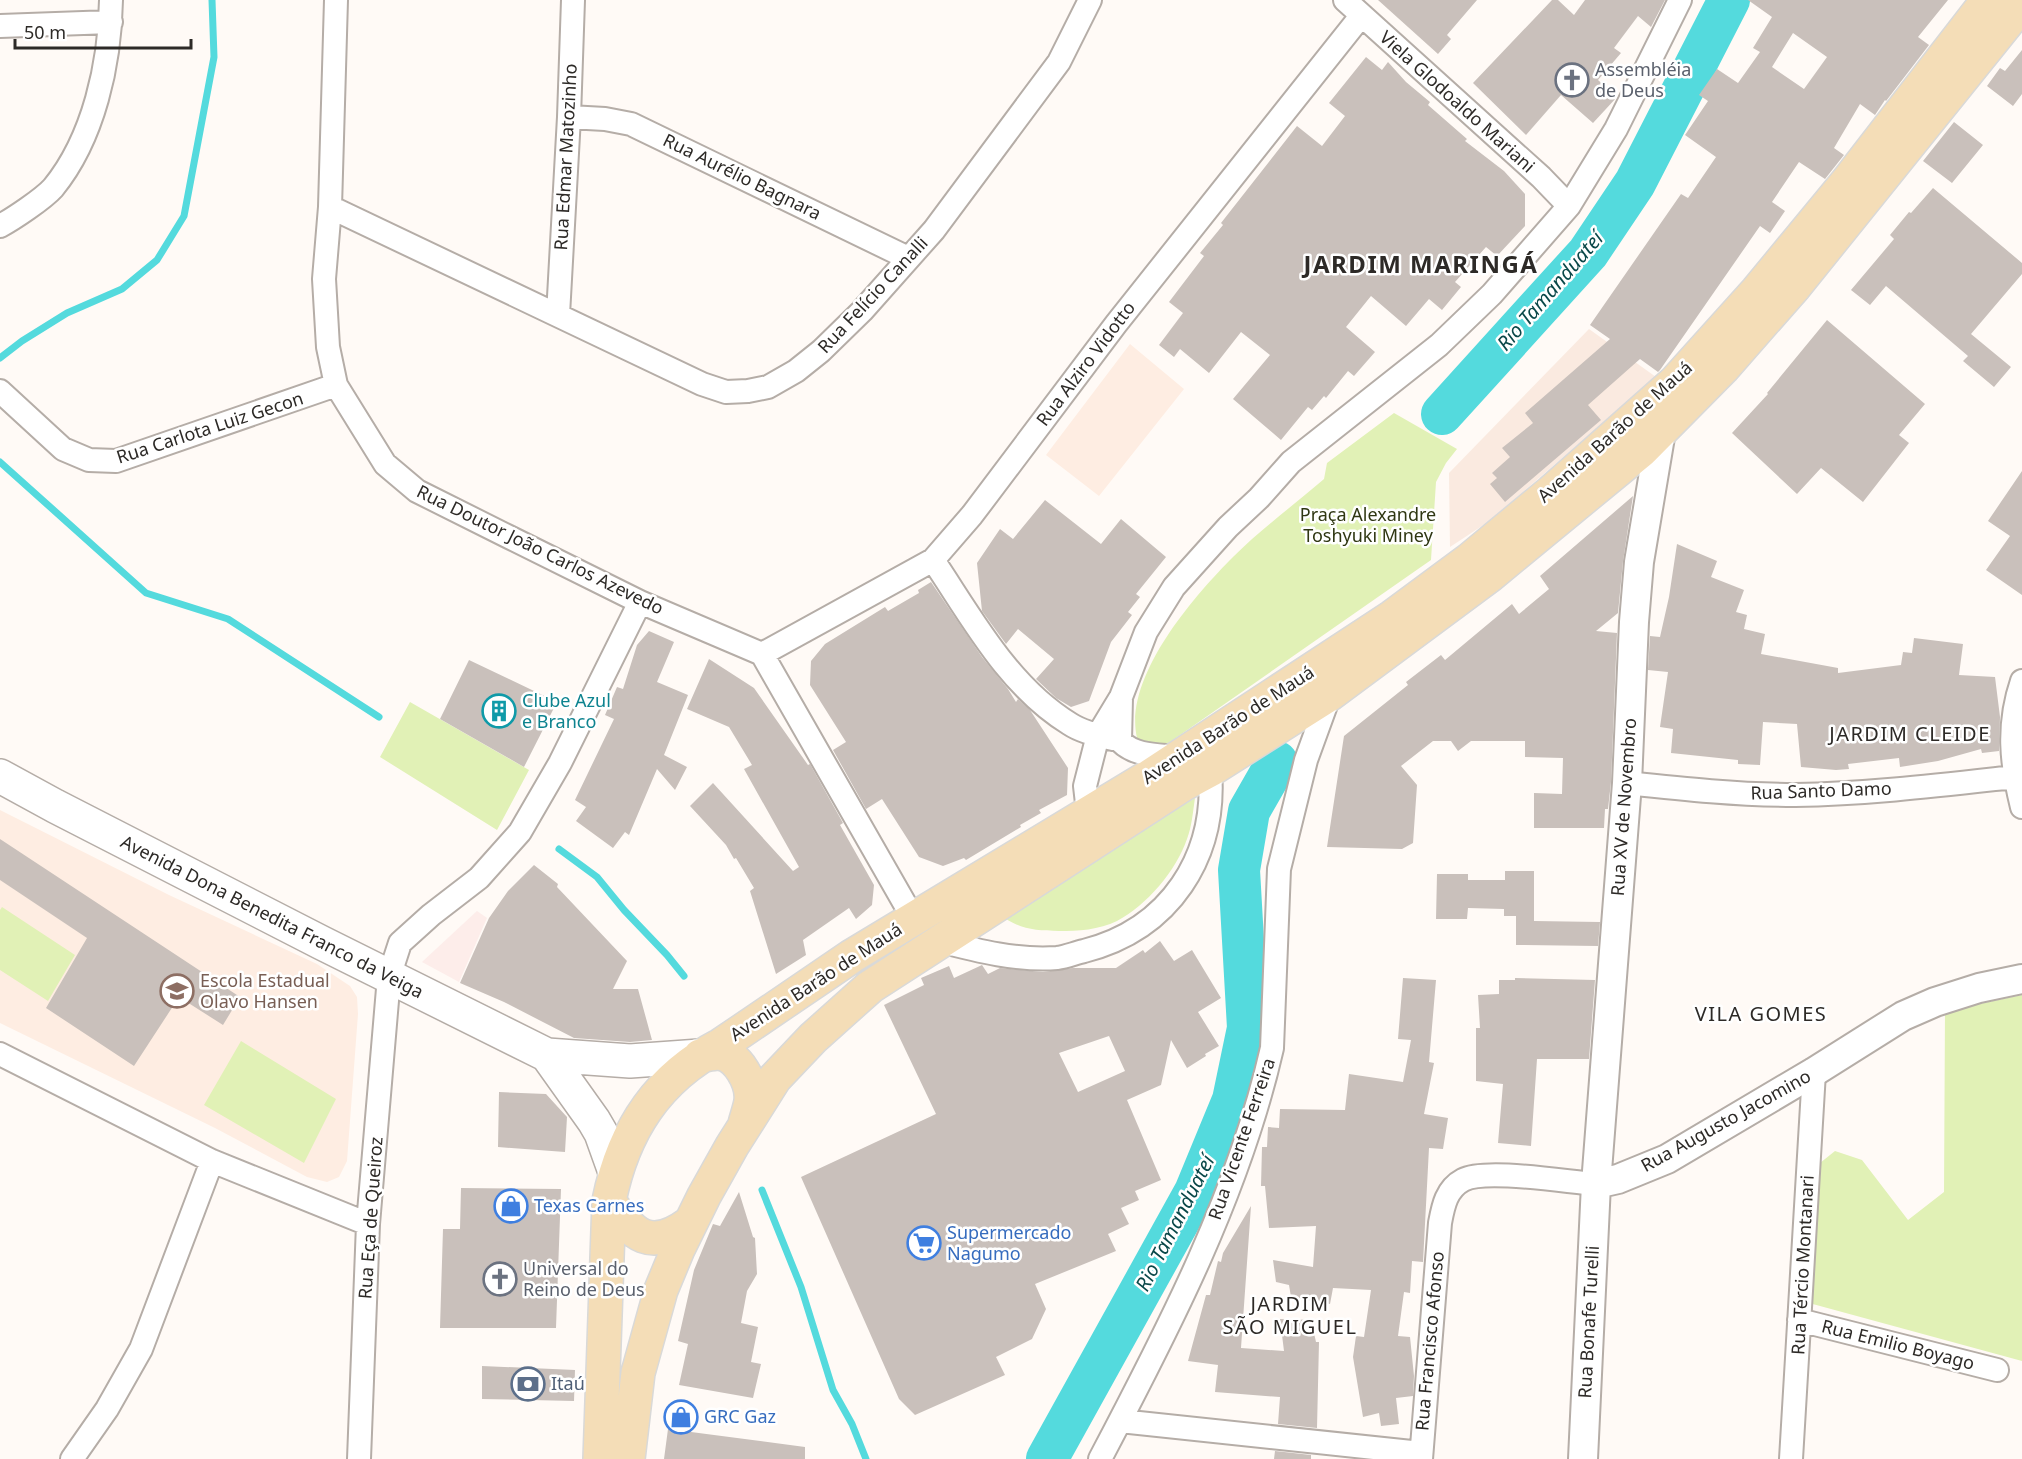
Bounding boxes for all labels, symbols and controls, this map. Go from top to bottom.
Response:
scale bar [15,12,190,50]
text: 50 m [24,20,66,44]
street label: Viela Glodoaldo Mariani [1375,25,1541,178]
place label: Assembléia de Deus [1595,57,1691,102]
church icon: Assembléia de Deus [1554,62,1590,98]
street label: Rua Edmar Matozinho [548,63,582,251]
street label: Rua Aurélio Bagnara [659,127,825,225]
water label: Rio Tamanduateí [1490,223,1611,356]
street label: Rua Felício Canalli [812,231,933,358]
district label: JARDIM MARINGÁ [1302,247,1538,280]
street label: Rua Alziro Vidotto [1030,296,1140,431]
street label: Avenida Barão de Mauá [1532,355,1697,507]
street label: Rua Carlota Luiz Gecon [113,385,306,469]
street label: Rua Doutor João Carlos Azevedo [413,479,668,620]
park label: Praça Alexandre Toshyuki Miney [1300,502,1436,547]
street label: Avenida Barão de Mauá [1137,659,1318,789]
place label: Clube Azul e Branco [522,688,611,733]
building icon: Clube Azul e Branco [481,693,517,729]
street label: Rua XV de Novembro [1605,717,1641,897]
district label: JARDIM CLEIDE [1827,720,1991,747]
street label: Rua Santo Damo [1750,776,1892,804]
street label: Avenida Dona Benedita Franco da Veiga [117,829,428,1003]
street label: Avenida Barão de Mauá [725,916,906,1046]
place label: Escola Estadual Olavo Hansen [200,968,330,1013]
school or university icon: Escola Estadual Olavo Hansen [159,973,195,1009]
district label: VILA GOMES [1695,1000,1827,1027]
street label: Rua Vicente Ferreira [1202,1055,1280,1223]
street label: Rua Augusto Jacomino [1636,1063,1815,1177]
street label: Rua Eça de Queiroz [352,1136,388,1300]
water label: Rio Tamanduateí [1129,1147,1222,1296]
street label: Rua Tércio Montanari [1785,1174,1819,1356]
shop icon: Texas Carnes [493,1188,529,1224]
place label: Texas Carnes [534,1193,644,1217]
place label: Supermercado Nagumo [947,1220,1071,1265]
supermarket icon: Supermercado Nagumo [906,1225,942,1261]
street label: Rua Bonafe Turelli [1572,1245,1604,1399]
street label: Rua Francisco Afonso [1409,1250,1449,1432]
place label: Universal do Reino de Deus [523,1256,645,1301]
church icon: Universal do Reino de Deus [482,1261,518,1297]
district label: JARDIM SÃO MIGUEL [1223,1290,1357,1340]
street label: Rua Emilio Boyago [1819,1313,1977,1375]
bank icon: Itaú [510,1366,546,1402]
place label: Itaú [551,1371,585,1395]
shop icon: GRC Gaz [663,1399,699,1435]
place label: GRC Gaz [704,1404,776,1428]

